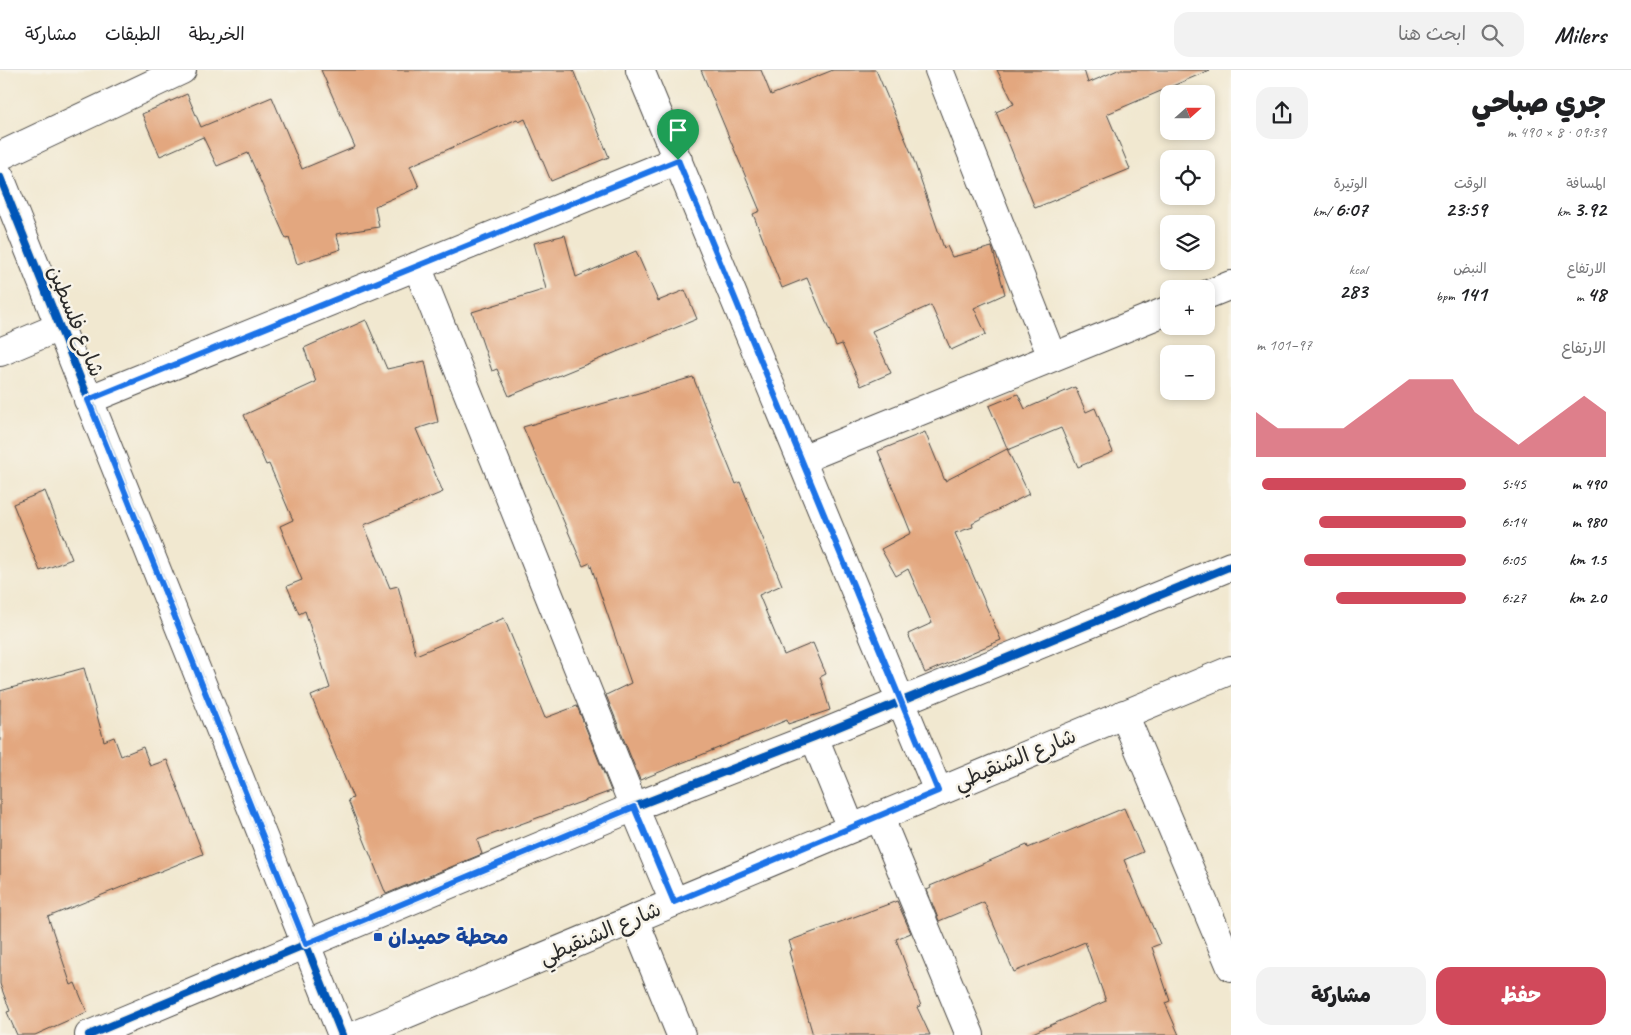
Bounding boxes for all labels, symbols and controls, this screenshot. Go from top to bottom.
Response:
search box [1174,12,1524,57]
text: Milers [1554,20,1606,50]
icon: search [1478,21,1506,49]
text: ابحث هنا [1398,22,1466,46]
text: مشاركة [25,23,77,45]
text: الطبقات [105,23,161,45]
text: الخريطة [189,23,245,45]
north arrow [1160,85,1215,140]
map controls [1160,85,1215,400]
text: جري صباحي [1471,85,1606,120]
button: share [1256,87,1308,139]
pin [657,109,699,160]
icon: arrive [664,116,692,144]
text: 09:39 · 8 × 490 m [1507,122,1606,142]
button: locate [1160,150,1215,205]
text: الوتيرة [1334,175,1367,192]
text: الوقت [1454,175,1487,192]
text: المسافة [1566,175,1606,192]
text: 6:07 [1334,196,1367,222]
text: 23:59 [1445,196,1487,222]
text: 3.92 [1574,196,1606,222]
text: /km [1313,203,1334,220]
text: km [1557,203,1574,220]
button: layers [1160,215,1215,270]
text: النبض [1453,260,1487,277]
text: الارتفاع [1567,260,1606,277]
street label: شارع فلسطين [40,261,110,381]
text: kcal [1349,261,1367,278]
text: 283 [1339,278,1367,304]
button: + [1160,280,1215,335]
text: 141 [1458,281,1487,307]
text: 48 [1587,281,1606,307]
text: bpm [1436,288,1458,305]
text: m [1576,288,1587,305]
text: 97–101 m [1256,335,1312,355]
text: الارتفاع [1561,338,1606,358]
button: − [1160,345,1215,400]
text: 5:45 [1501,474,1526,494]
text: 490 m [1572,474,1606,494]
text: 6:14 [1501,512,1526,532]
text: 980 m [1572,512,1606,532]
text: 6:05 [1501,550,1526,570]
text: 1.5 km [1569,550,1606,570]
text: 6:27 [1501,588,1526,608]
text: 2.0 km [1569,588,1606,608]
street label: شارع الشنقيطي [950,723,1082,801]
street label: شارع الشنقيطي [535,896,667,976]
place label: محطة حميدان [388,924,509,950]
marker: محطة حميدان [372,931,384,943]
button: مشاركة [1256,967,1426,1025]
button: حفظ [1436,967,1606,1025]

